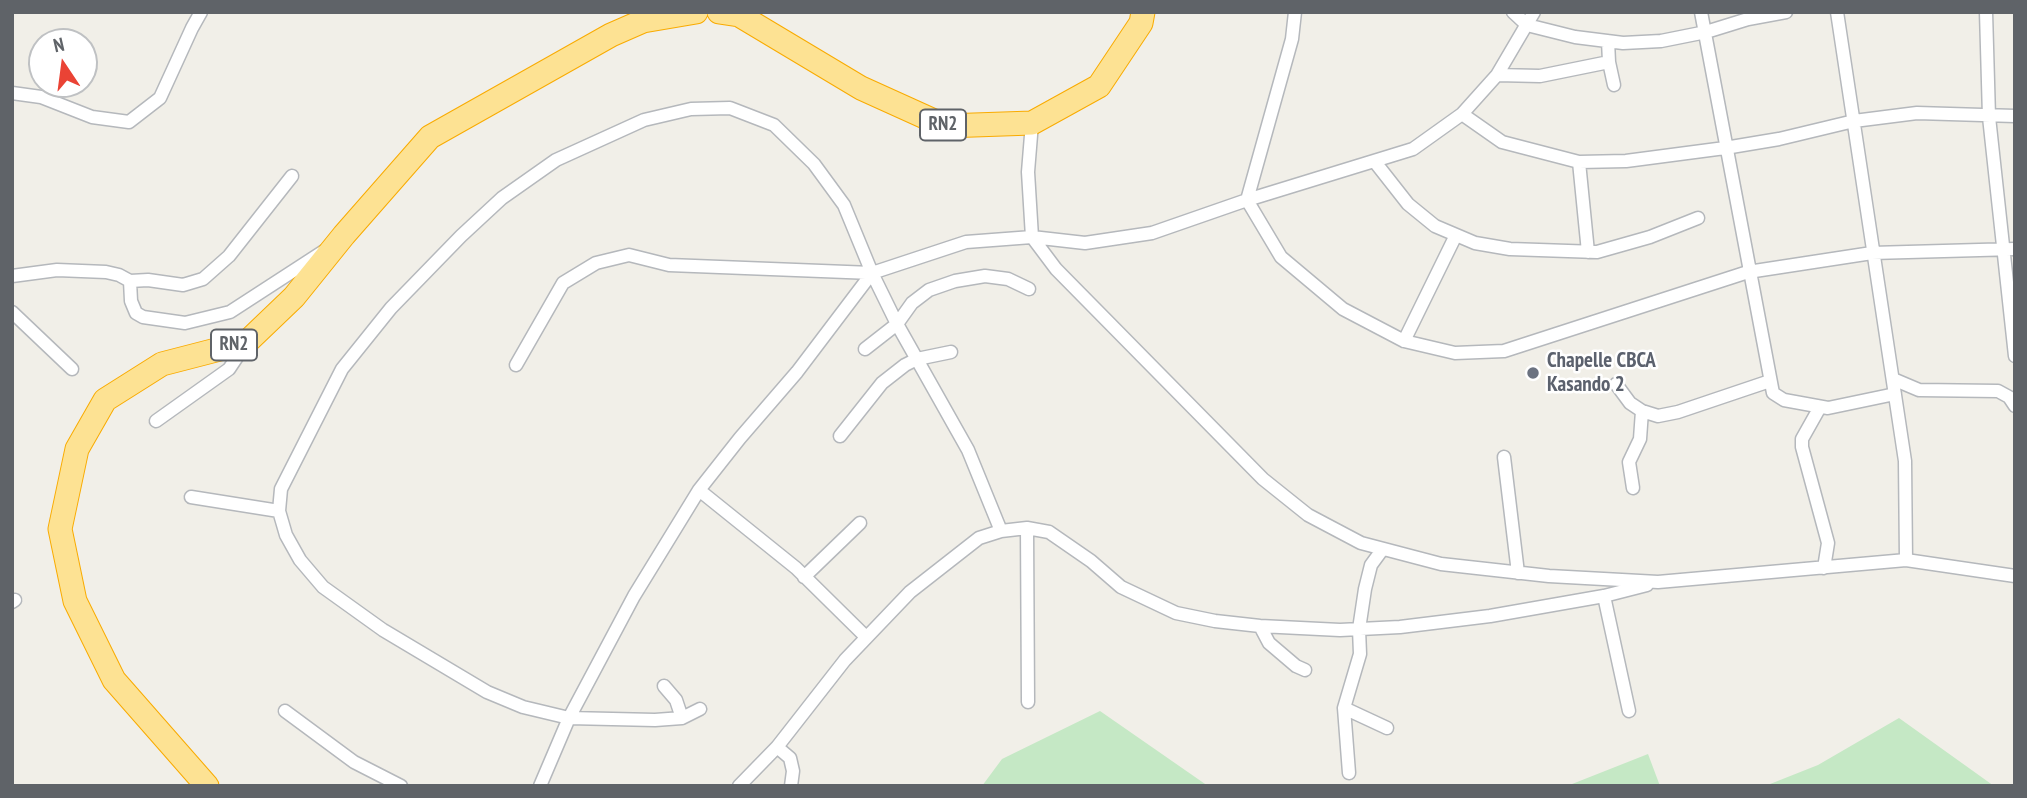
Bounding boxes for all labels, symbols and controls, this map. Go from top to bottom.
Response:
north arrow [28,28,98,98]
text: N [51,32,66,57]
road number: RN2 [920,110,966,140]
road number: RN2 [211,330,257,360]
place label: Chapelle CBCA Kasando 2 [1547,348,1656,398]
marker: Chapelle CBCA Kasando 2 [1525,365,1541,381]

